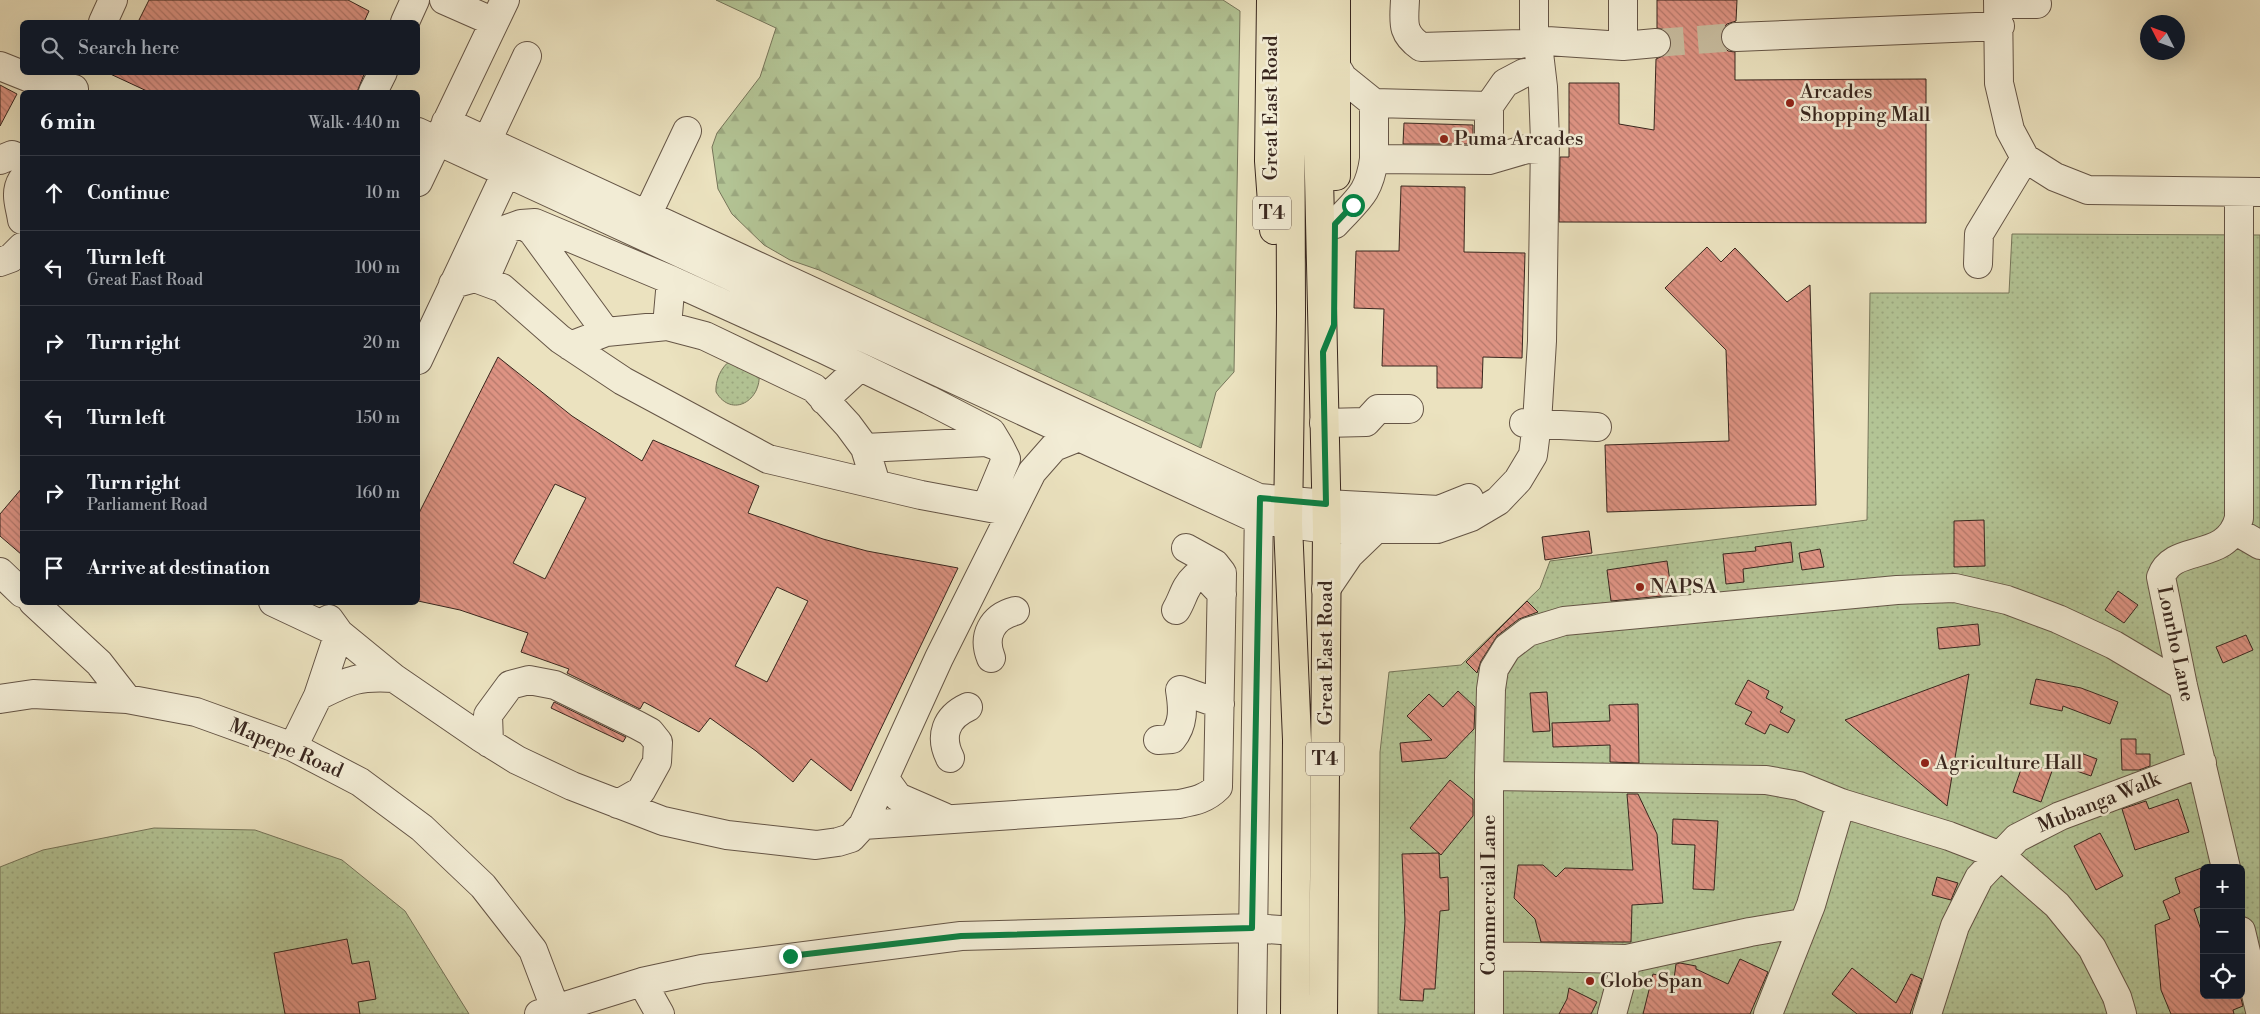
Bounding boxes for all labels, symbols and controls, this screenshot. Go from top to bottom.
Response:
north arrow [2140,15,2185,60]
search box [20,20,420,75]
icon: search [38,34,66,62]
street label: Great East Road [1259,35,1284,181]
text: Search here [78,36,179,60]
place label: Arcades Shopping Mall [1799,80,1930,128]
marker: Arcades Shopping Mall [1784,97,1796,109]
text: 6 min [40,110,95,136]
text: Walk · 440 m [309,113,400,133]
place label: Puma Arcades [1454,127,1584,152]
marker: Puma Arcades [1438,133,1450,145]
icon: ahead [40,179,68,207]
text: Continue [87,181,170,205]
text: 10 m [366,183,400,203]
route start [1342,194,1365,217]
road number: T4 [1253,197,1291,230]
text: Turn left [87,246,166,270]
icon: left [40,254,68,282]
text: 100 m [355,258,400,278]
text: Great East Road [87,270,203,290]
icon: right [40,329,68,357]
text: Turn right [87,331,180,355]
text: 20 m [363,333,400,353]
icon: left [40,404,68,432]
text: Turn left [87,406,166,430]
text: 150 m [356,408,400,428]
text: Turn right [87,471,180,495]
icon: right [40,479,68,507]
text: 160 m [356,483,400,503]
text: Parliament Road [87,495,208,515]
icon: arrive [40,554,68,582]
text: Arrive at destination [87,556,270,580]
place label: NAPSA [1650,575,1718,600]
street label: Great East Road [1314,580,1339,726]
marker: NAPSA [1634,581,1646,593]
street label: Lonrho Lane [2151,584,2199,704]
street label: Mapepe Road [225,714,347,785]
road number: T4 [1306,742,1344,776]
place label: Agriculture Hall [1934,751,2082,776]
marker: Agriculture Hall [1919,757,1931,769]
street label: Mubanga Walk [2034,766,2166,839]
street label: Commercial Lane [1477,815,1502,975]
map controls [2200,864,2245,999]
button: + [2200,864,2245,909]
button: − [2200,909,2245,954]
route end [779,945,802,968]
button: locate [2200,954,2245,999]
place label: Globe Span [1600,969,1703,994]
marker: Globe Span [1584,975,1596,987]

